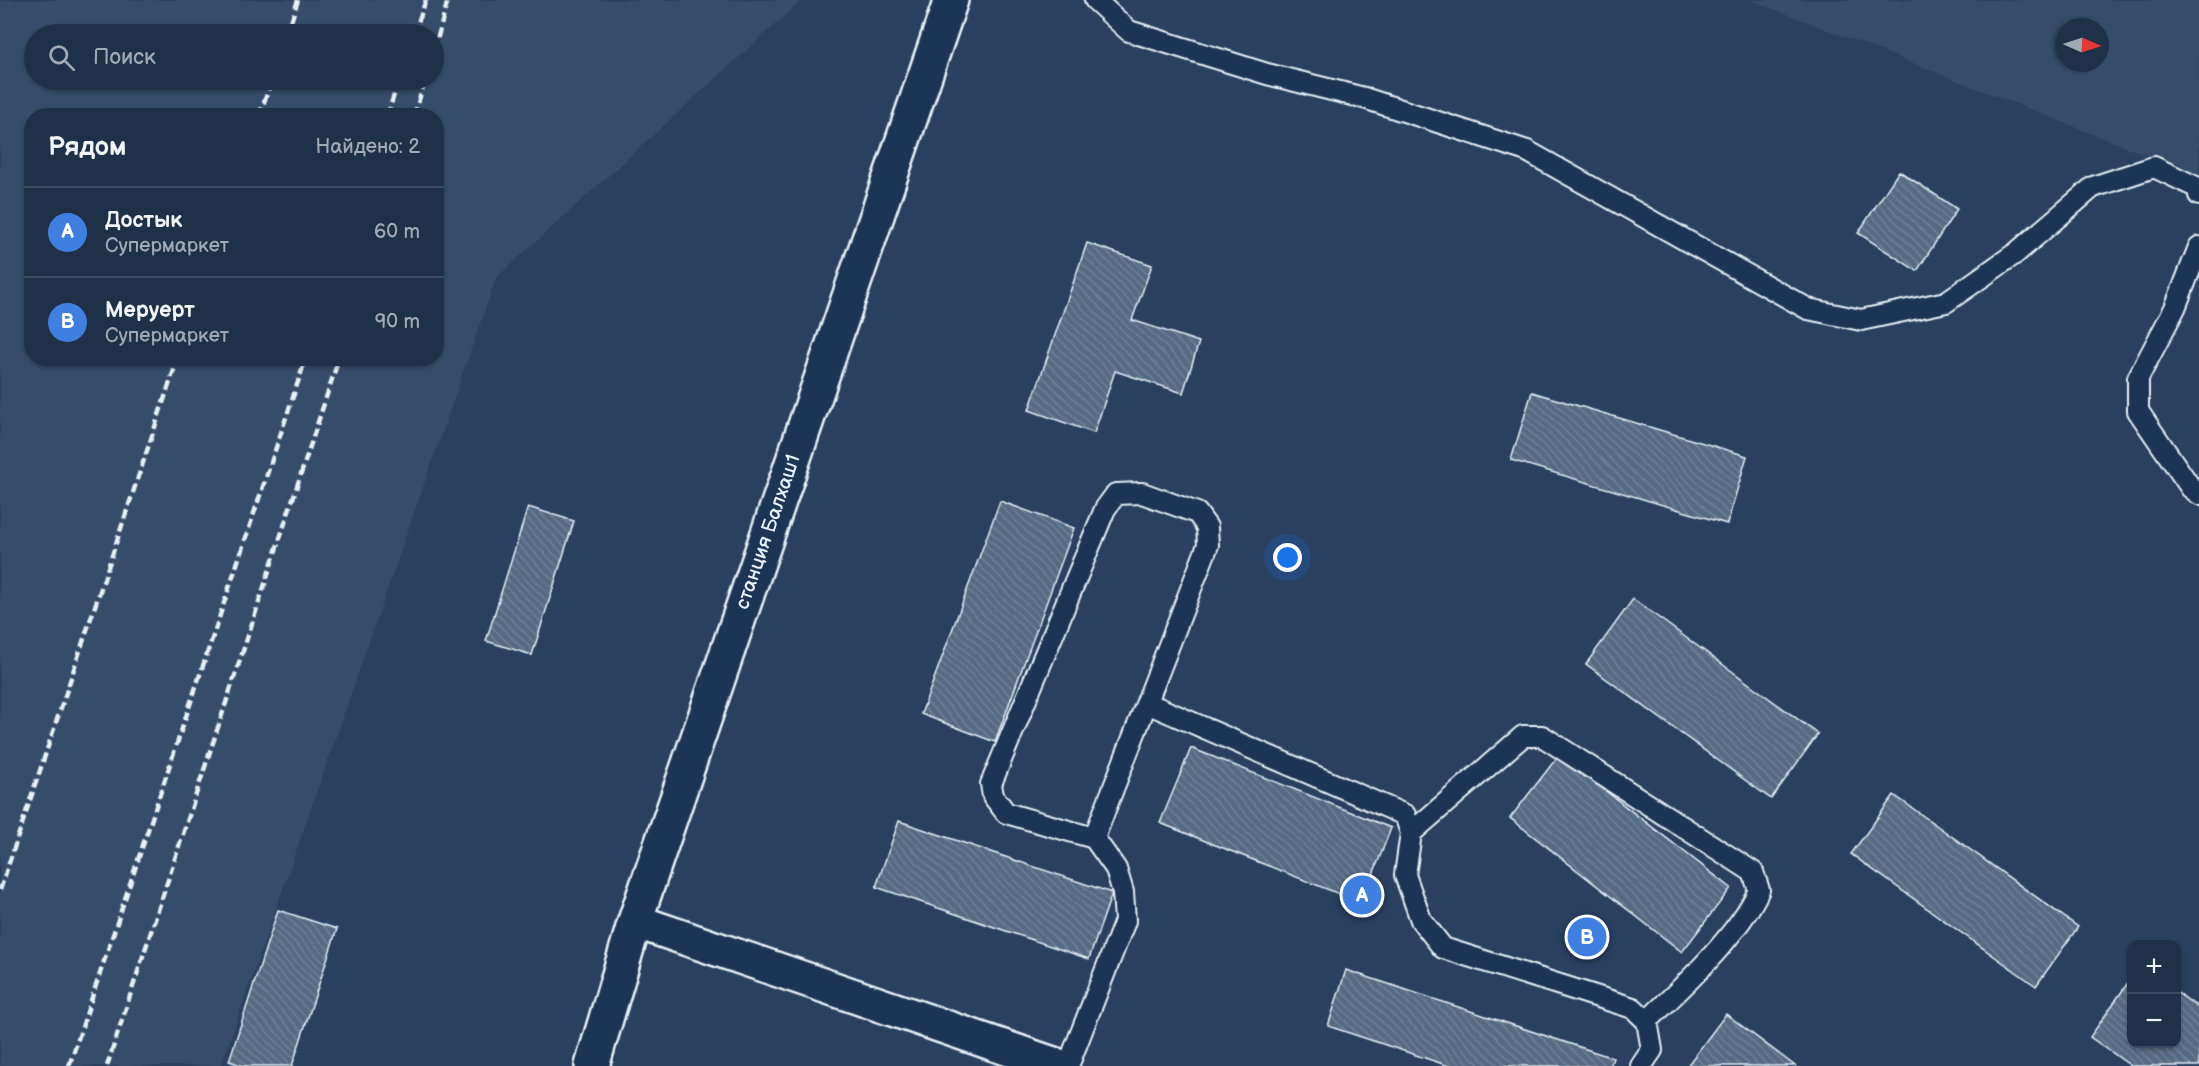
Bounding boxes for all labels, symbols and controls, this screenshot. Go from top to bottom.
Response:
north arrow [2055,18,2109,72]
search box [24,24,444,90]
icon: search [45,41,78,74]
text: Поиск [93,44,156,71]
text: Рядом [48,132,126,163]
text: Найдено: 2 [316,135,420,159]
text: Достык [105,207,182,234]
text: A [61,220,74,244]
text: 60 m [374,220,420,244]
text: Супермаркет [105,234,229,258]
text: Меруерт [105,297,195,324]
text: B [60,310,75,334]
text: 90 m [375,310,420,334]
text: Супермаркет [105,324,229,348]
street label: станция Балхаш1 [730,451,806,613]
your location [1273,543,1302,572]
pin: A [1342,872,1382,918]
pin: B [1568,914,1606,960]
map controls [2127,940,2181,1048]
button: + [2127,940,2181,994]
button: − [2127,994,2181,1048]

